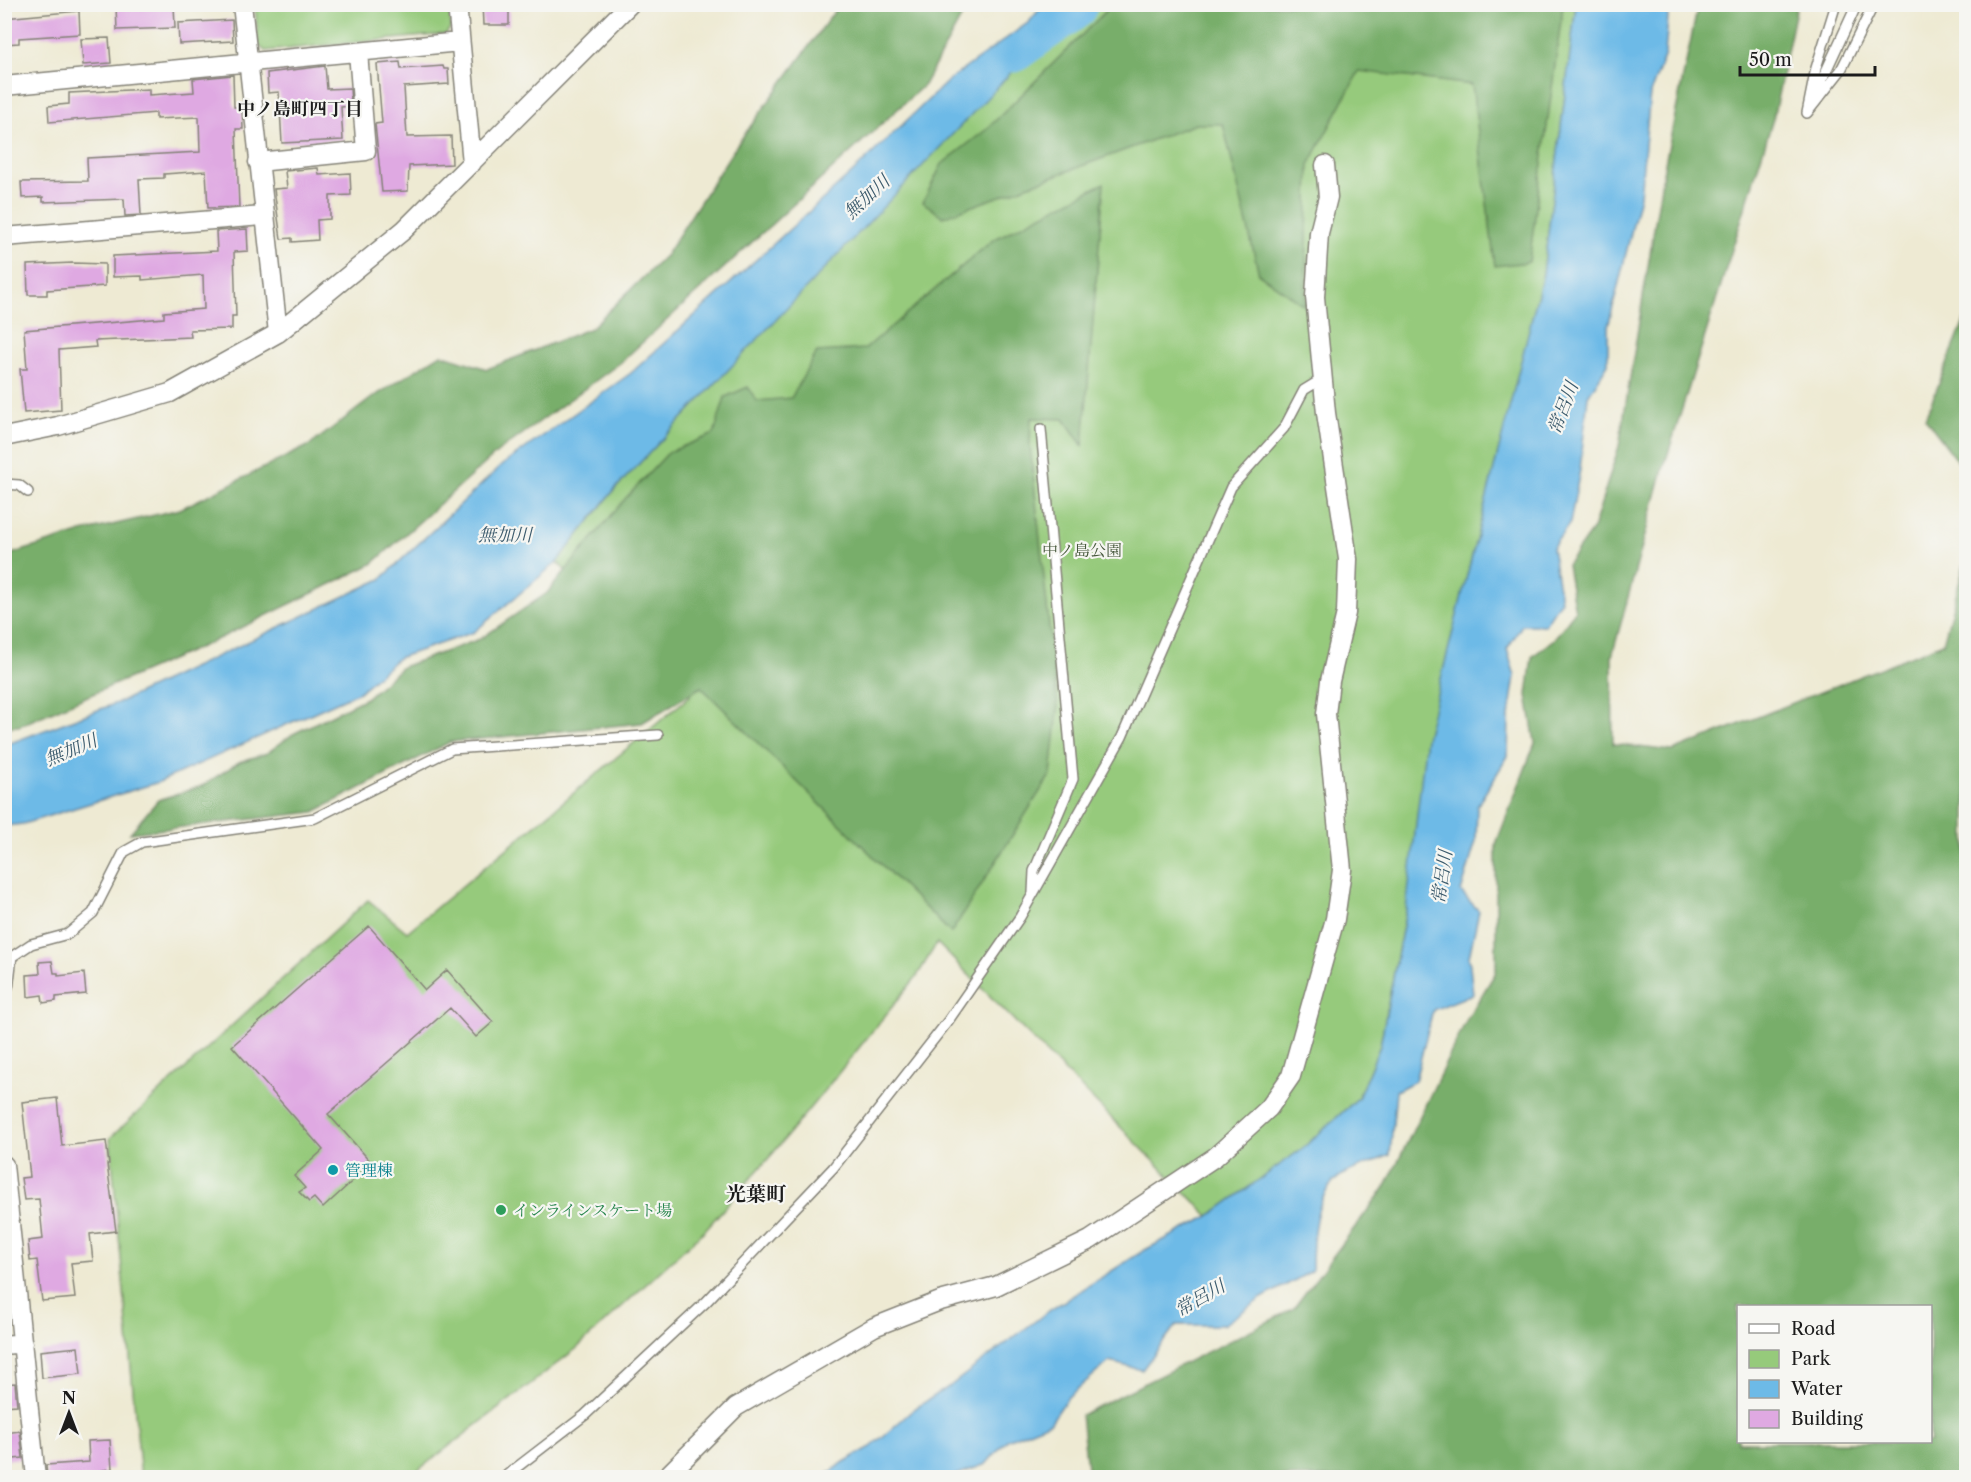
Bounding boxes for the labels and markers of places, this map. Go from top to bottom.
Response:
place label: 管理棟 [345,1160,393,1180]
marker: 管理棟 [326,1163,340,1177]
place label: インラインスケート場 [513,1200,672,1220]
marker: インラインスケート場 [494,1203,508,1217]

